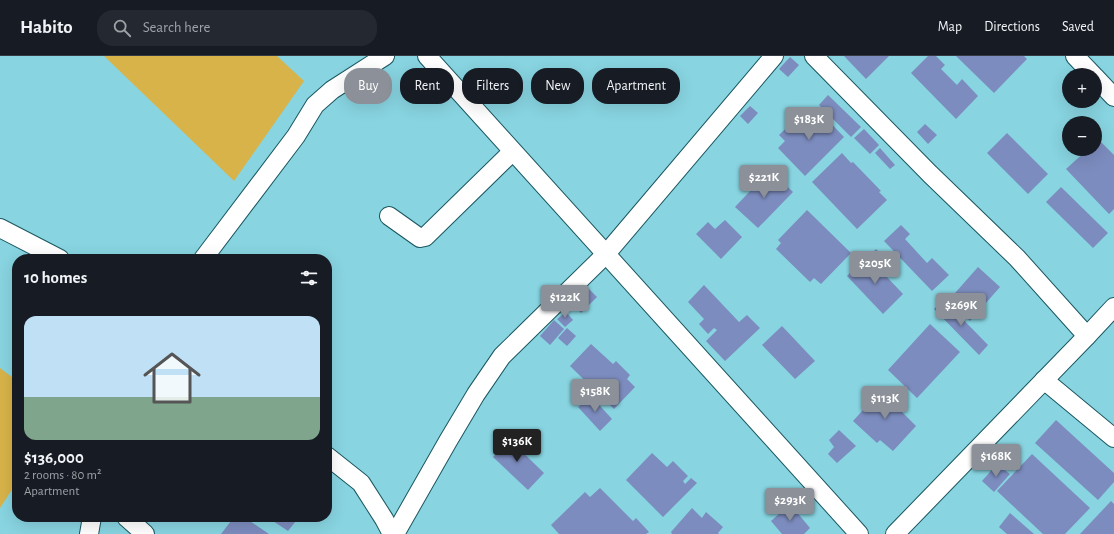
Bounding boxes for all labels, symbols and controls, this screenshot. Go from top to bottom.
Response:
search box [97,10,377,46]
icon: search [111,17,133,39]
text: Habito [20,18,73,37]
text: Search here [143,20,210,35]
text: Map [938,20,962,34]
text: Directions [984,20,1040,34]
text: Saved [1062,20,1094,34]
chip: Buy [344,68,392,104]
chip: Rent [400,68,454,104]
chip: Filters [462,68,523,104]
chip: New [531,68,584,104]
chip: Apartment [592,68,680,104]
map controls [1062,68,1102,156]
button: + [1062,68,1102,108]
pin: $183K [781,107,837,141]
text: $183K [794,113,824,126]
button: − [1062,116,1102,156]
pin: $221K [736,165,792,199]
text: $221K [749,171,779,184]
pin: $205K [847,251,903,285]
text: $205K [859,257,891,270]
icon: filters [298,267,320,289]
text: 10 homes [24,269,87,286]
pin: $122K [537,285,593,319]
text: $122K [550,291,580,304]
pin: $269K [933,293,989,327]
text: $269K [945,299,977,312]
icon: home [136,342,208,414]
pin: $158K [567,379,623,413]
text: $158K [580,385,610,398]
pin: $113K [857,386,913,420]
text: $113K [871,392,899,405]
pin: $136K [489,429,545,463]
text: $136K [502,435,532,448]
pin: $168K [968,444,1024,478]
text: $136,000 [24,449,84,466]
text: $168K [981,450,1011,463]
text: 2 rooms · 80 m² [24,469,101,482]
text: Apartment [24,485,79,498]
pin: $293K [762,488,818,522]
text: $293K [774,494,806,507]

